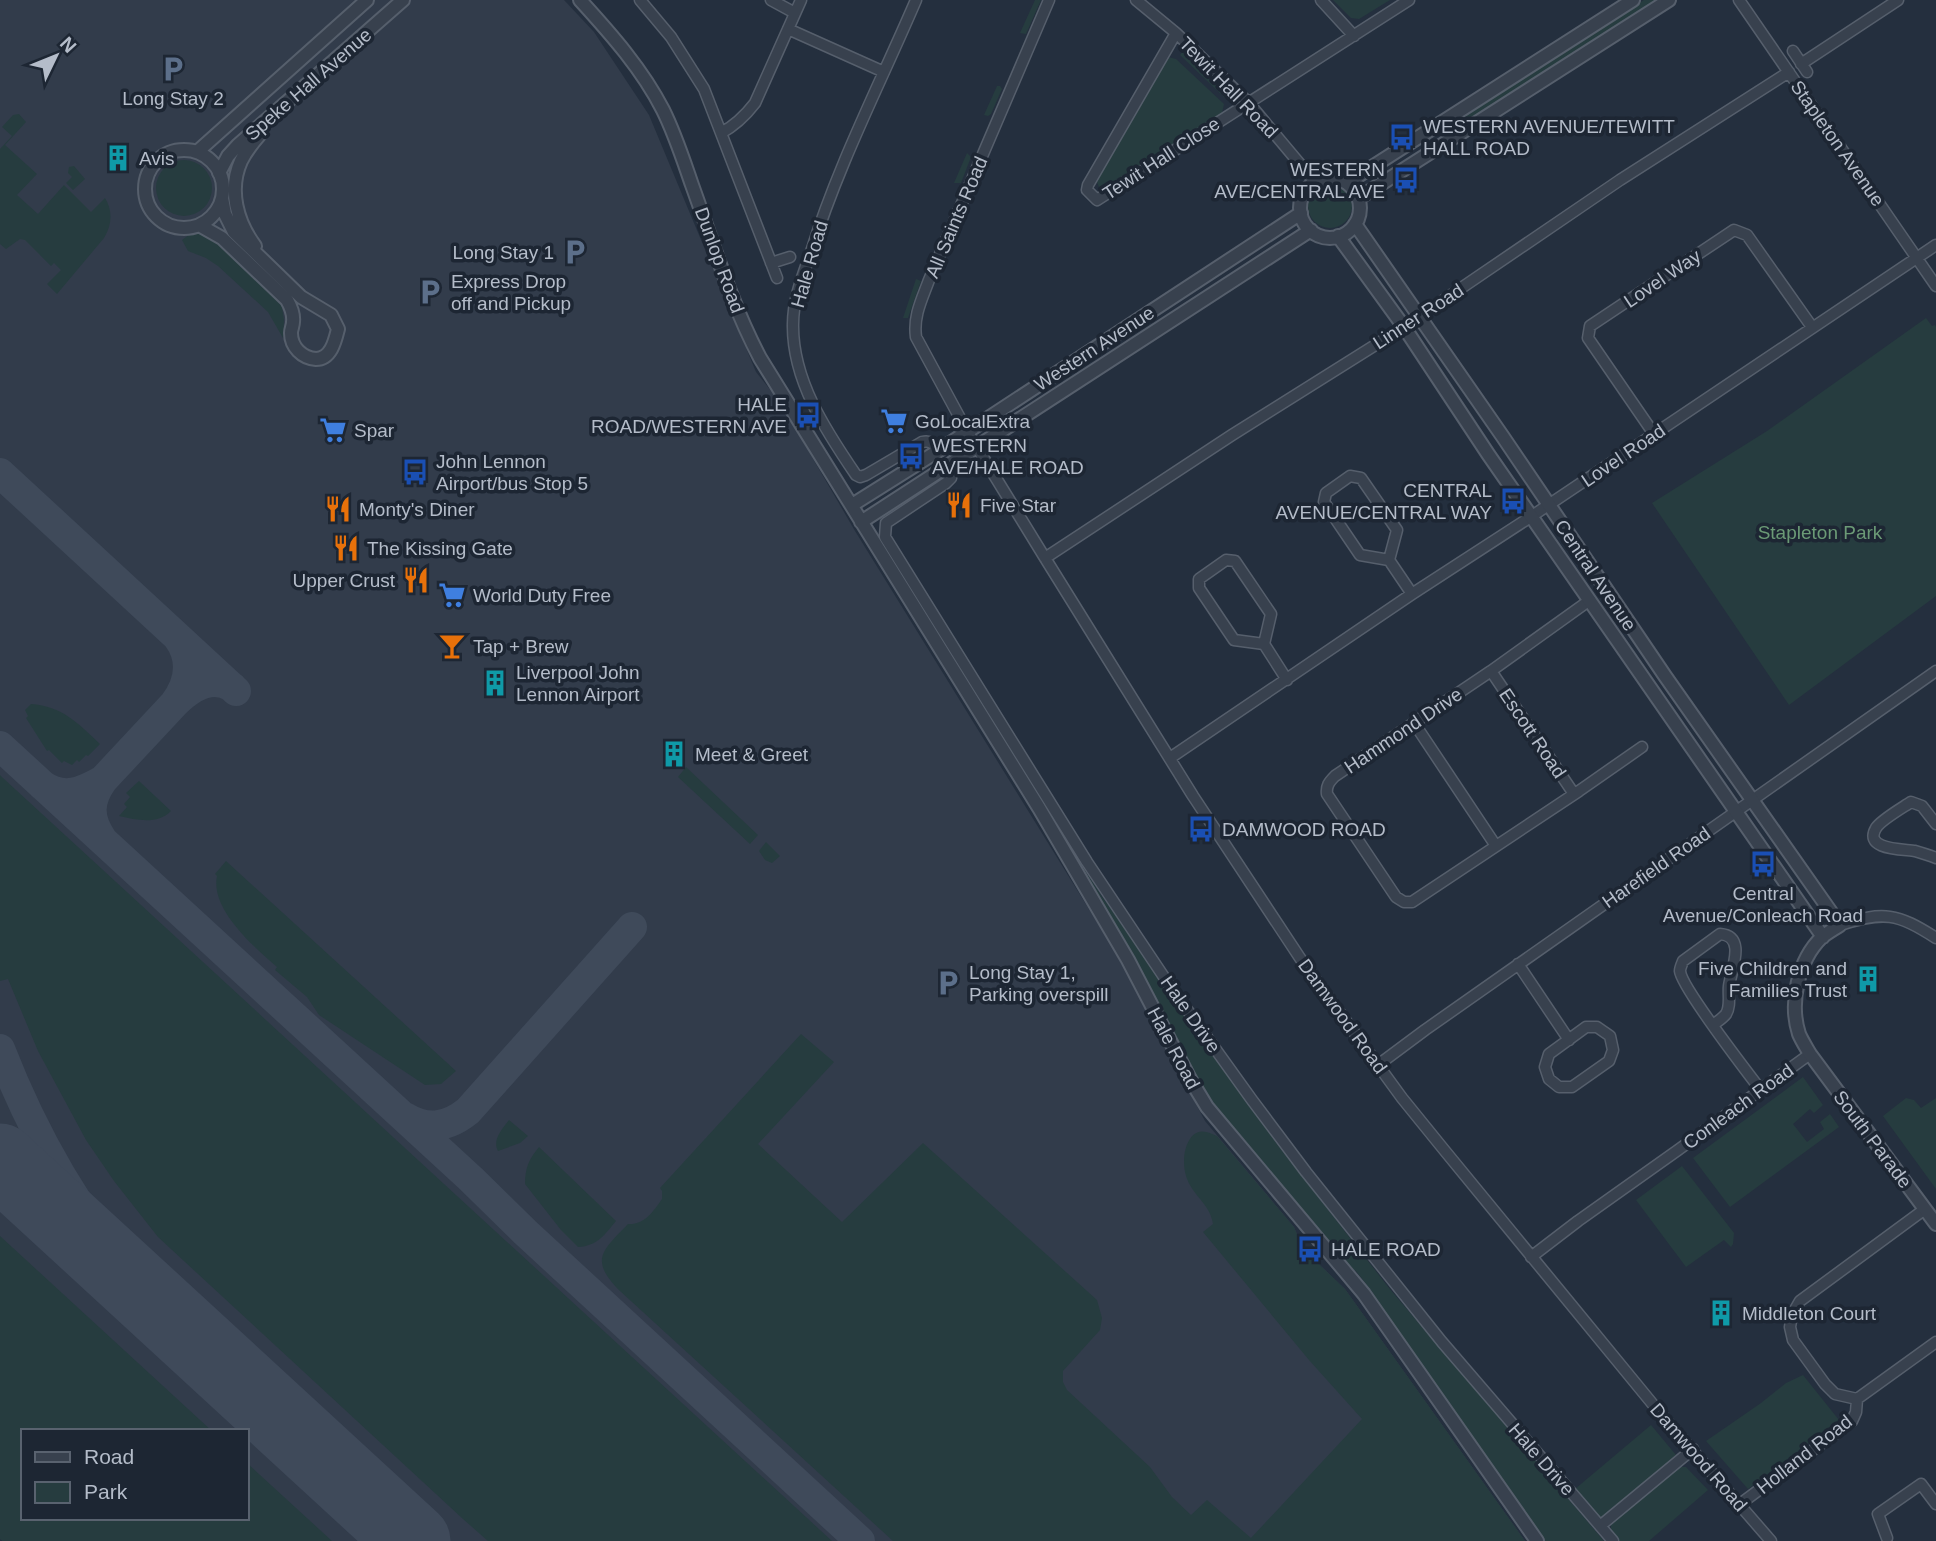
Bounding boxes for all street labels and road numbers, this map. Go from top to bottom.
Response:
street label: Speke Hall Avenue [241,24,376,145]
street label: Tewit Hall Road [1175,33,1282,142]
street label: Stapleton Avenue [1786,76,1889,210]
street label: Tewit Hall Close [1099,113,1224,204]
street label: All Saints Road [921,153,992,281]
street label: Dunlop Road [691,204,748,316]
street label: Hale Road [787,218,832,310]
street label: Lovel Way [1620,245,1705,312]
street label: Linner Road [1369,279,1467,353]
street label: Western Avenue [1030,302,1158,395]
street label: Lovel Road [1578,420,1669,491]
street label: Central Avenue [1551,516,1641,635]
street label: Hammond Drive [1341,683,1466,777]
street label: Escott Road [1495,685,1570,782]
street label: Harefield Road [1598,822,1714,912]
street label: Damwood Road [1294,955,1391,1078]
street label: Hale Drive [1157,972,1225,1057]
street label: Hale Road [1143,1004,1204,1093]
street label: Conleach Road [1679,1059,1797,1153]
street label: South Parade [1829,1087,1916,1192]
street label: Damwood Road [1646,1399,1751,1516]
street label: Holland Road [1752,1411,1856,1498]
street label: Hale Drive [1505,1419,1579,1500]

